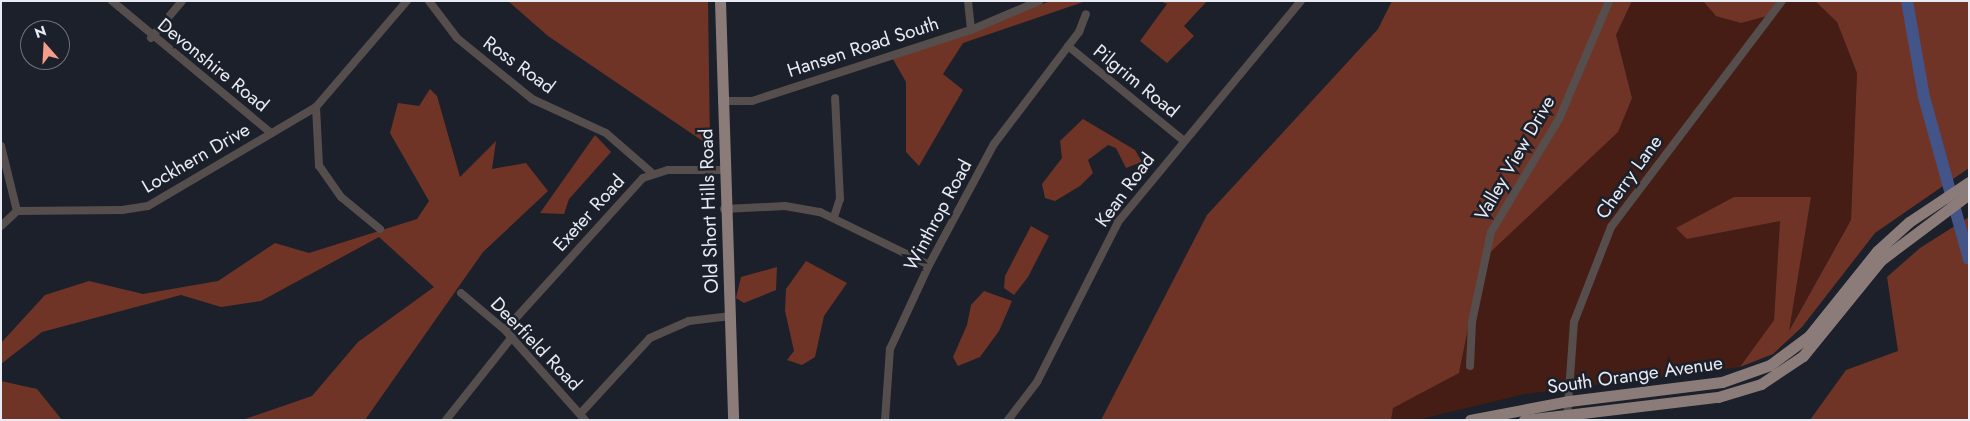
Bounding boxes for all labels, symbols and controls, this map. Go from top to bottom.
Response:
street label: Hansen Road South [784,12,942,82]
street label: Devonshire Road [153,13,273,117]
north arrow [20,20,70,70]
text: N [32,20,49,43]
street label: Ross Road [479,31,559,99]
street label: Pilgrim Road [1089,40,1183,122]
street label: Valley View Drive [1470,92,1560,224]
street label: Lockhern Drive [138,118,254,198]
street label: Old Short Hills Road [695,128,723,294]
street label: Cherry Lane [1591,131,1667,223]
street label: Kean Road [1091,149,1159,231]
street label: Winthrop Road [899,156,977,274]
street label: Exeter Road [549,170,629,256]
street label: Deerfield Road [486,293,586,395]
street label: South Orange Avenue [1546,351,1724,399]

